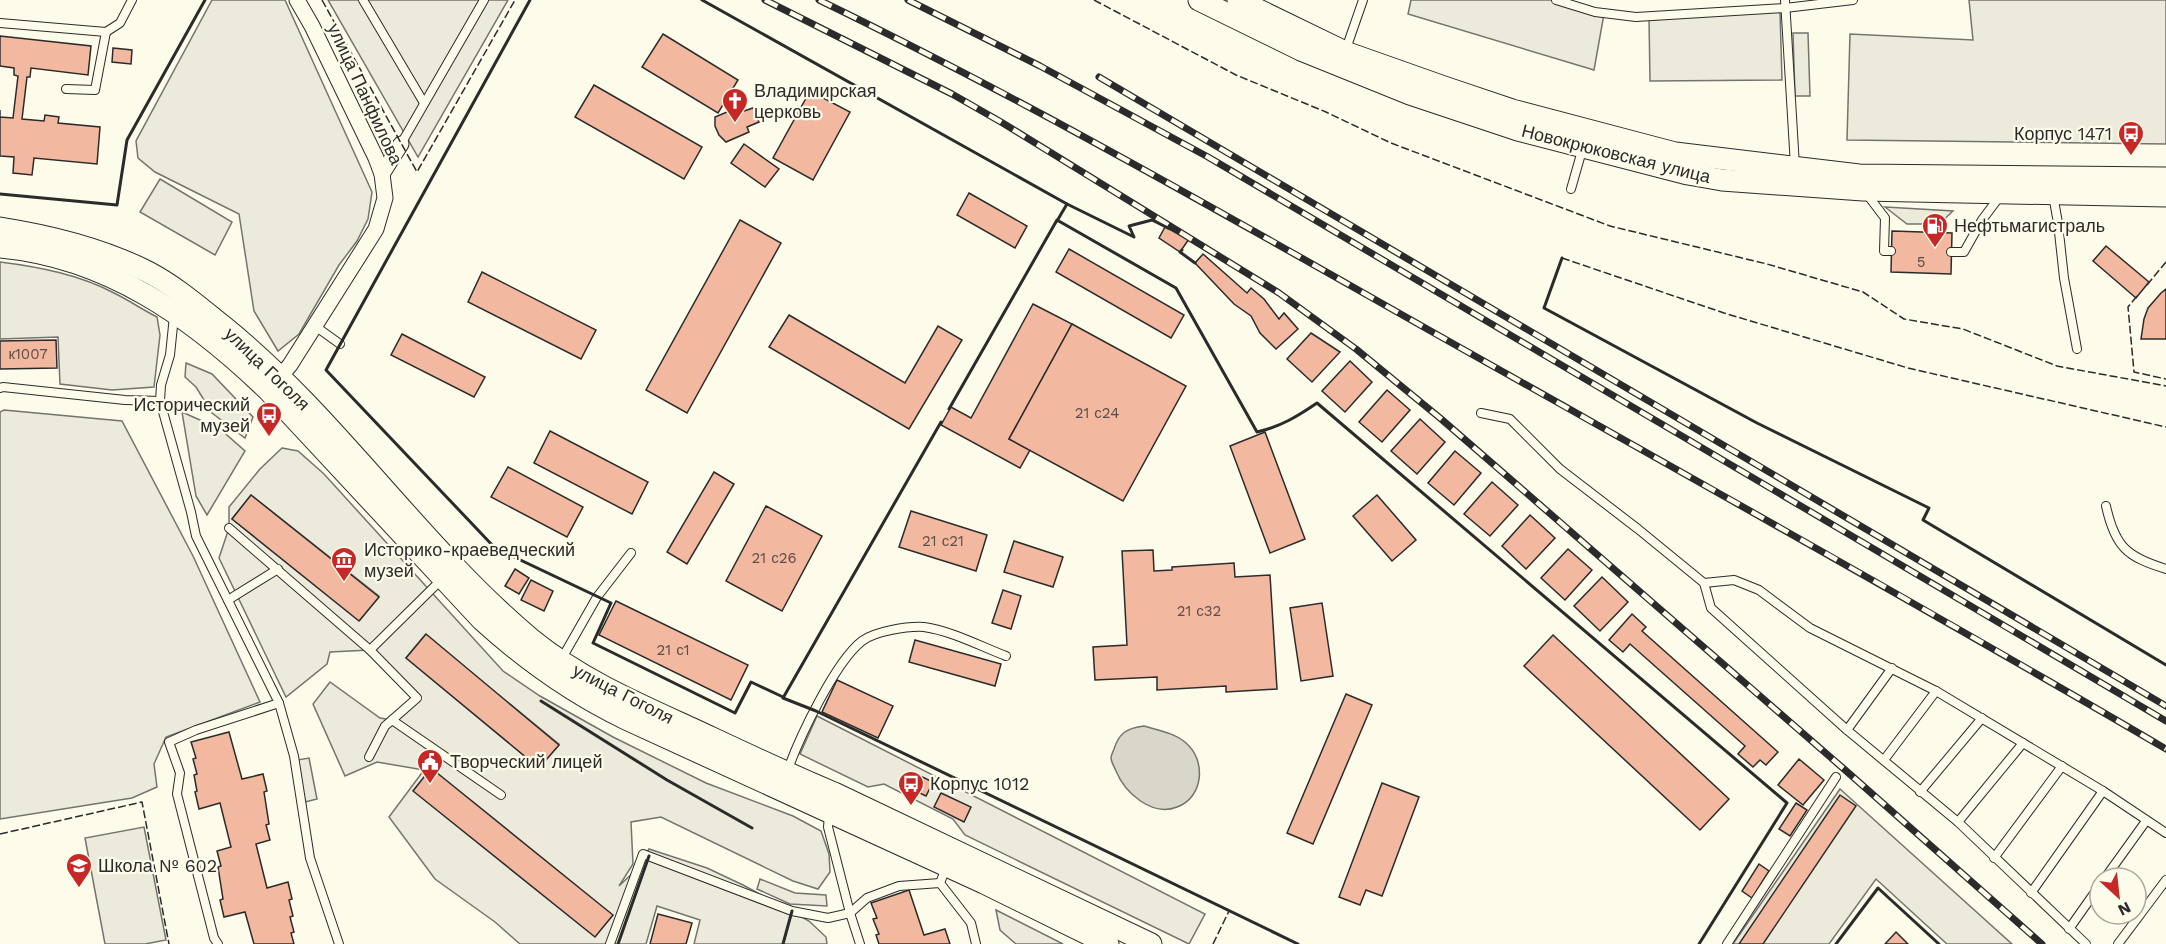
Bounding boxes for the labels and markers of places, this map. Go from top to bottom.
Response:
place label: Владимирская церковь [754,80,877,122]
church icon: Владимирская церковь [720,86,750,124]
bus stop icon: Корпус 1471 [2116,119,2146,157]
place label: Корпус 1471 [2014,123,2112,144]
fuel station icon: Нефтьмагистраль [1920,211,1950,249]
place label: Нефтьмагистраль [1954,215,2105,236]
place label: Исторический музей [134,394,250,436]
bus stop icon: Исторический музей [254,400,284,438]
place label: Историко-краеведческий музей [364,539,575,581]
museum icon: Историко-краеведческий музей [329,545,359,583]
public building icon: Творческий лицей [415,747,445,785]
place label: Творческий лицей [450,751,602,772]
bus stop icon: Корпус 1012 [896,769,926,807]
place label: Корпус 1012 [930,773,1030,794]
school or university icon: Школа № 602 [64,851,94,889]
place label: Школа № 602 [98,855,217,876]

